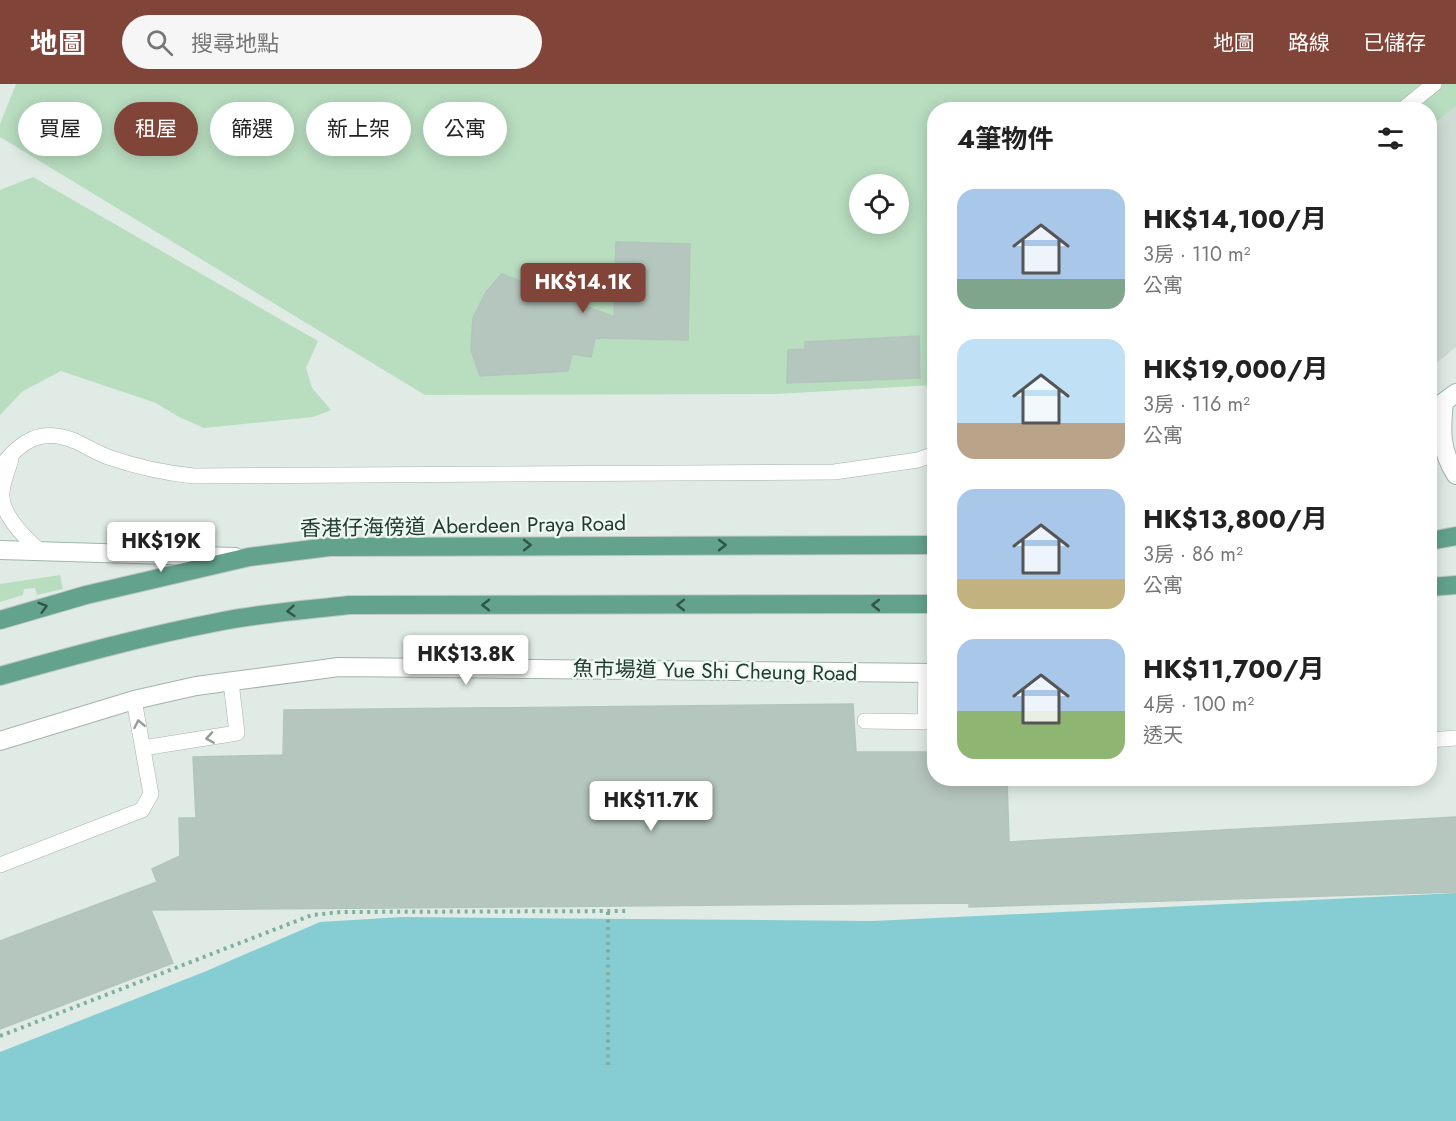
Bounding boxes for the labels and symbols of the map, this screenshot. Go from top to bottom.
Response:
pin: HK$14.1K [521,263,645,314]
street label: 香港仔海傍道 Aberdeen Praya Road [300,508,626,544]
pin: HK$19K [112,522,210,573]
one-way arrow [522,539,531,551]
one-way arrow [717,539,726,551]
one-way arrow [482,599,491,611]
one-way arrow [677,599,686,611]
one-way arrow [872,599,881,611]
one-way arrow [37,602,48,614]
one-way arrow [287,604,296,617]
pin: HK$13.8K [404,635,528,686]
street label: 魚市場道 Yue Shi Cheung Road [572,654,858,688]
one-way arrow [133,719,146,729]
one-way arrow [205,731,215,743]
pin: HK$11.7K [589,781,713,832]

